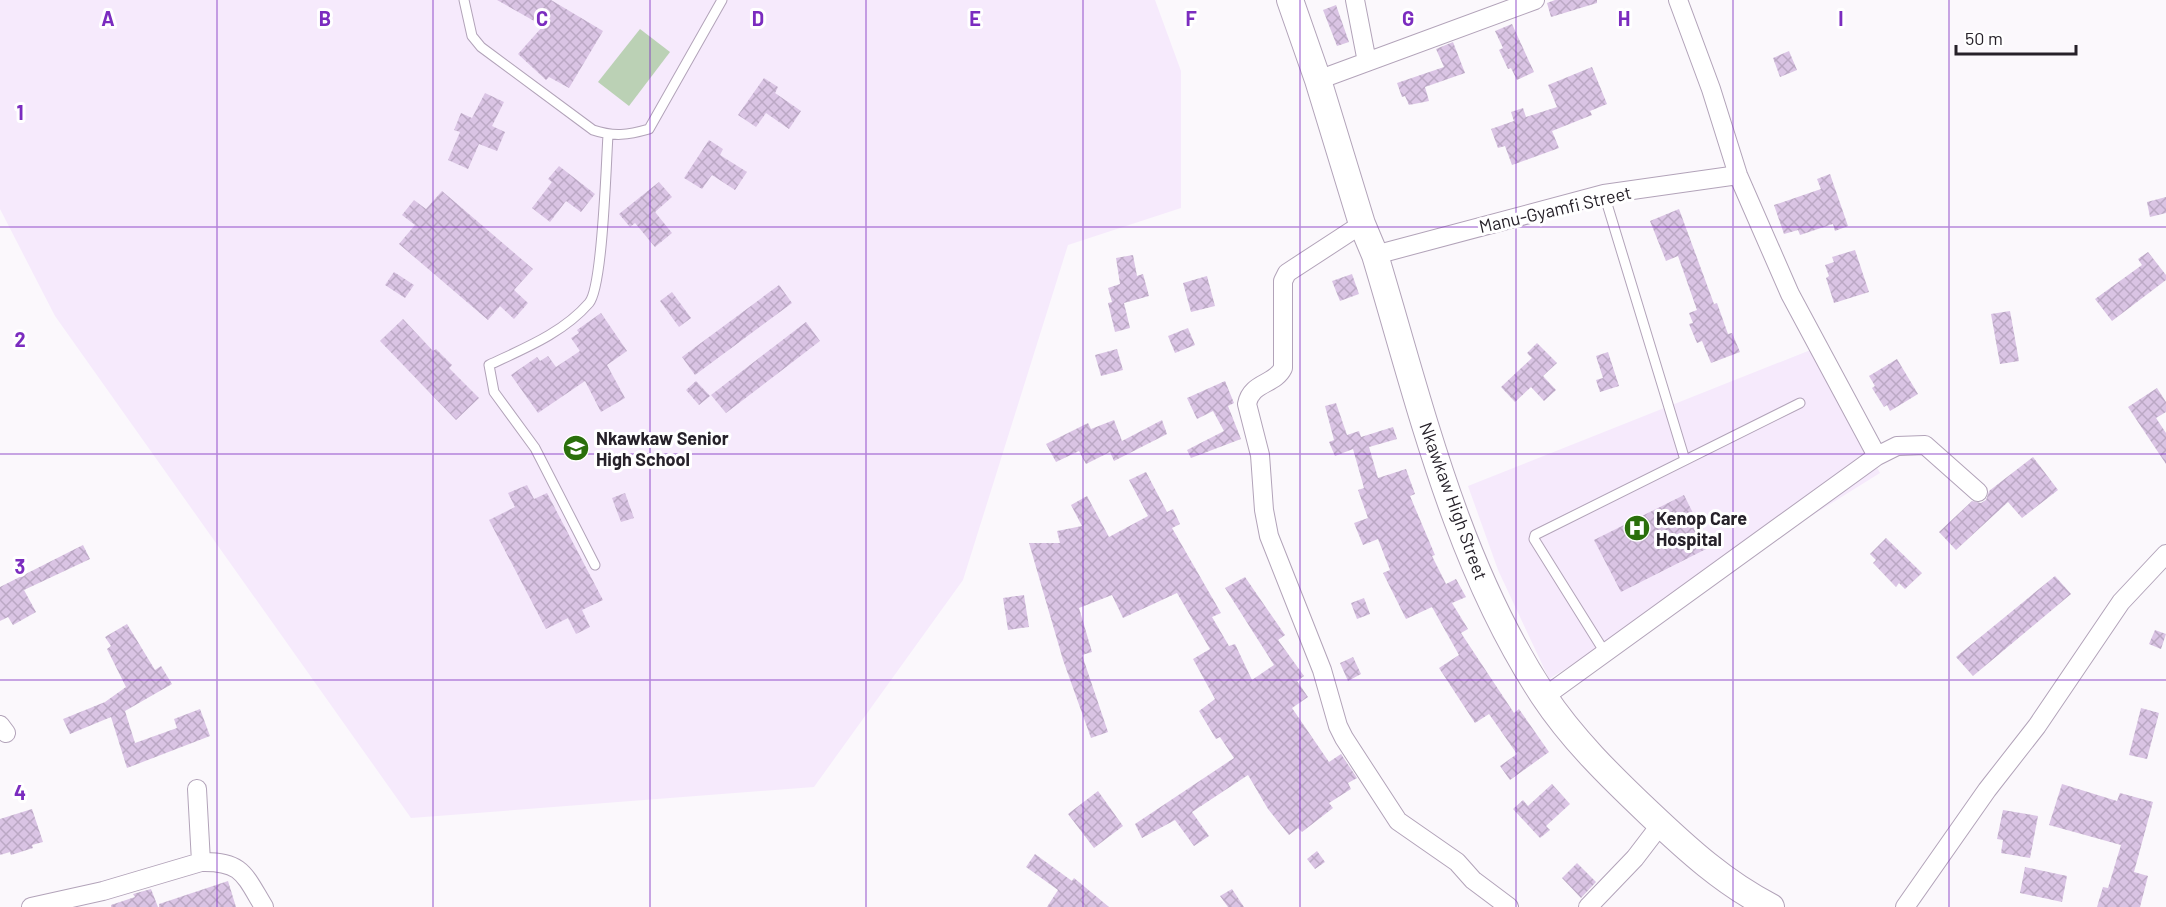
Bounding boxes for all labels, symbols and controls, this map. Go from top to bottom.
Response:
text: A [101,6,115,30]
text: B [319,6,331,30]
text: C [536,6,548,30]
text: D [752,6,764,30]
text: E [969,6,981,30]
text: F [1185,6,1197,30]
text: G [1402,6,1414,30]
text: H [1618,6,1630,30]
text: I [1838,6,1844,30]
scale bar [1956,18,2076,56]
text: 50 m [1965,27,2003,49]
text: 1 [16,100,24,124]
street label: Manu-Gyamfi Street [1477,181,1633,237]
text: 2 [14,327,26,351]
street label: Nkawkaw High Street [1415,419,1493,583]
place label: Nkawkaw Senior High School [596,427,729,470]
school or university icon: Nkawkaw Senior High School [561,433,591,463]
place label: Kenop Care Hospital [1656,507,1747,550]
hospital icon: Kenop Care Hospital [1622,513,1652,543]
text: 3 [15,554,25,578]
text: 4 [14,780,26,804]

